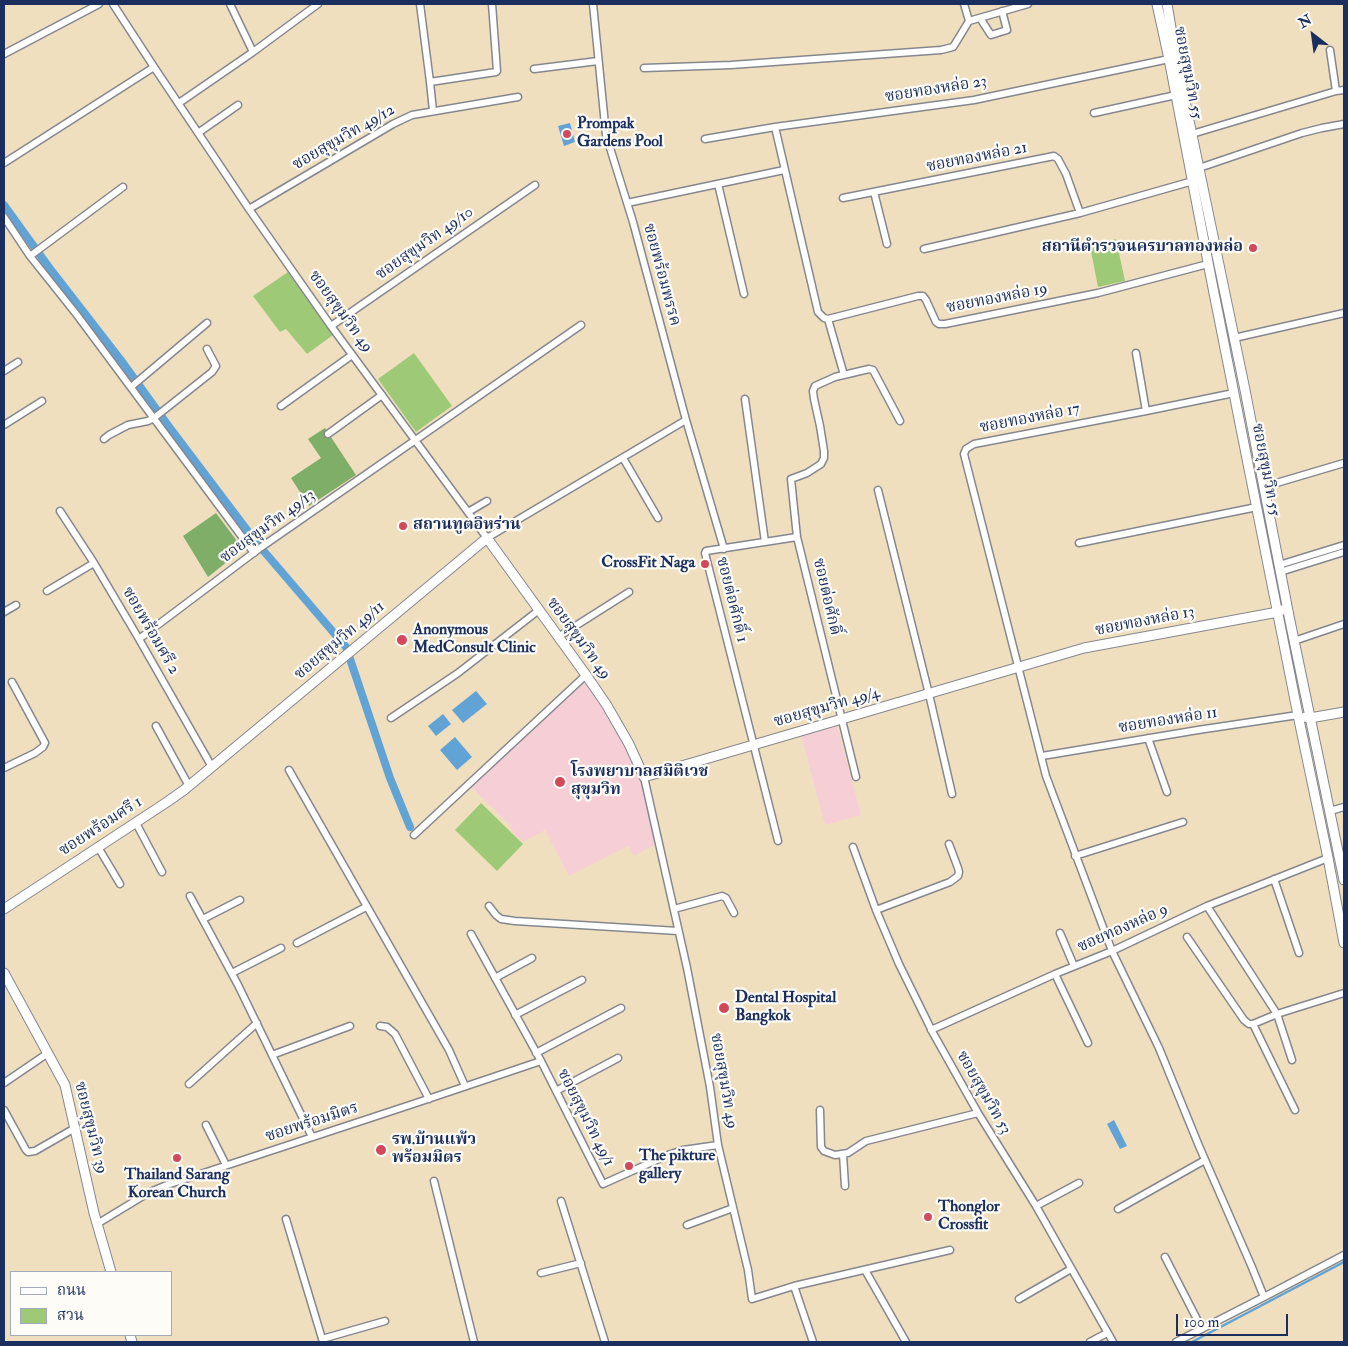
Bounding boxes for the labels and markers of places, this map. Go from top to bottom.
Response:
place label: Prompak Gardens Pool [577,115,663,153]
marker: Prompak Gardens Pool [561,128,573,140]
place label: สถานีตำรวจนครบาลทองหล่อ [1042,238,1243,258]
marker: สถานีตำรวจนครบาลทองหล่อ [1247,242,1259,254]
place label: สถานทูตอิหร่าน [413,516,521,536]
marker: สถานทูตอิหร่าน [397,520,409,532]
place label: CrossFit Naga [601,554,695,574]
marker: CrossFit Naga [699,558,711,570]
place label: Anonymous MedConsult Clinic [413,621,536,659]
marker: Anonymous MedConsult Clinic [395,633,409,647]
place label: โรงพยาบาลสมิติเวช สุขุมวิท [571,763,708,801]
marker: โรงพยาบาลสมิติเวช สุขุมวิท [553,775,567,789]
place label: Dental Hospital Bangkok [735,989,836,1027]
marker: Dental Hospital Bangkok [717,1001,731,1015]
place label: รพ.บ้านแพ้ว พร้อมมิตร [392,1131,476,1169]
marker: รพ.บ้านแพ้ว พร้อมมิตร [374,1143,388,1157]
place label: The pikture gallery [639,1147,715,1185]
marker: Thailand Sarang Korean Church [171,1152,183,1164]
marker: The pikture gallery [623,1160,635,1172]
place label: Thailand Sarang Korean Church [124,1166,230,1204]
place label: Thonglor Crossfit [938,1198,1000,1236]
marker: Thonglor Crossfit [922,1211,934,1223]

